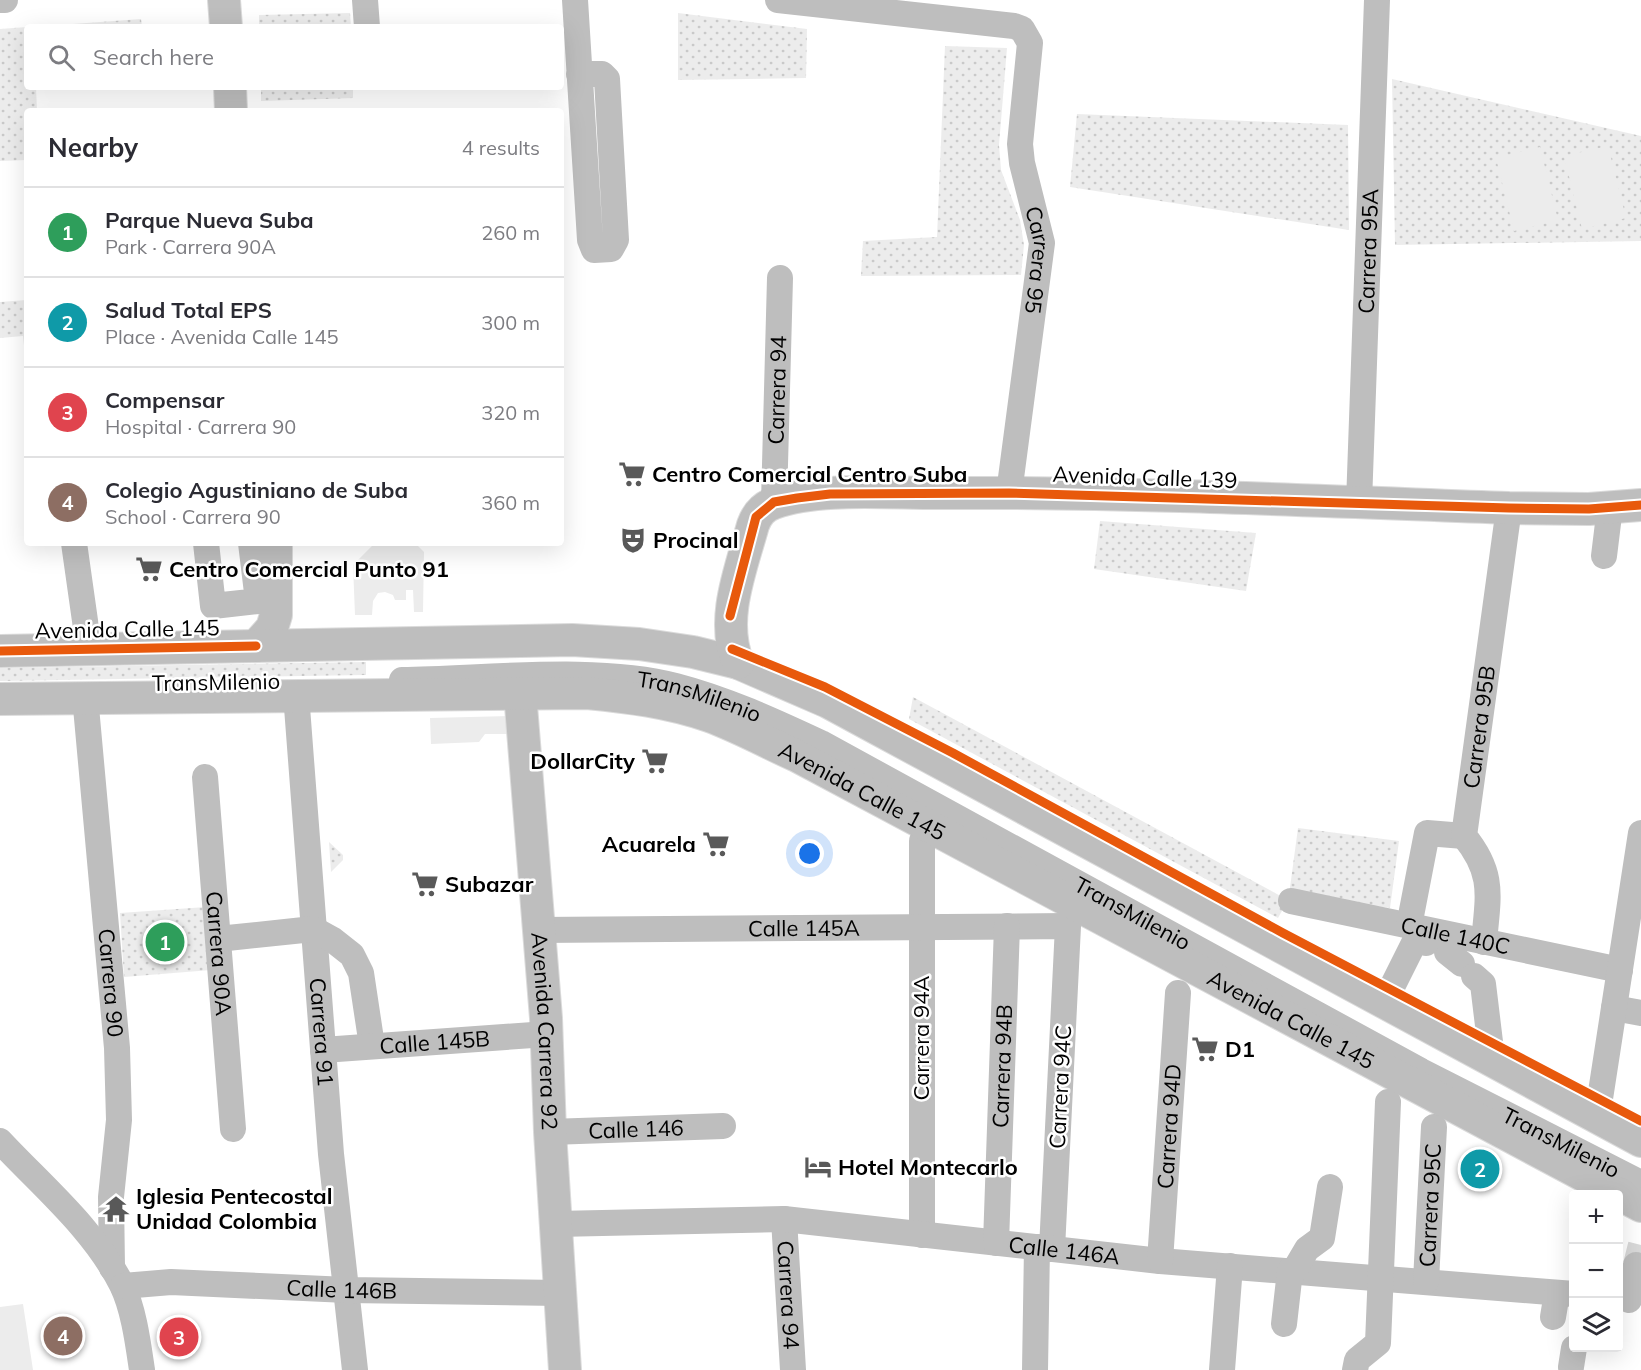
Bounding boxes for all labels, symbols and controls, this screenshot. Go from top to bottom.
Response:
search box [24,24,564,90]
icon: search [45,41,78,74]
text: Search here [93,43,214,71]
text: Nearby [48,131,138,164]
text: 4 results [462,135,540,160]
street label: Carrera 95A [1352,188,1384,314]
street label: Carrera 95 [1019,203,1056,316]
text: Parque Nueva Suba [105,206,314,234]
text: 1 [62,220,74,245]
text: 260 m [481,220,540,245]
text: Park · Carrera 90A [105,234,276,259]
text: Salud Total EPS [105,296,272,324]
text: 2 [62,310,74,335]
text: 300 m [481,310,540,335]
text: Place · Avenida Calle 145 [105,324,339,349]
street label: Carrera 94 [762,335,792,445]
text: Compensar [105,386,224,414]
text: 3 [62,400,74,425]
text: 320 m [481,400,540,425]
text: Hospital · Carrera 90 [105,414,296,439]
supermarket icon: Centro Comercial Centro Suba [617,459,647,489]
place label: Centro Comercial Centro Suba [652,460,967,488]
street label: Avenida Calle 139 [1052,460,1238,494]
text: Colegio Agustiniano de Suba [105,476,408,504]
text: 4 [62,490,74,515]
text: 360 m [481,490,540,515]
text: School · Carrera 90 [105,504,281,529]
theatre icon: Procinal [618,525,648,555]
place label: Procinal [653,526,738,554]
supermarket icon: Centro Comercial Punto 91 [134,554,164,584]
place label: Centro Comercial Punto 91 [169,555,449,583]
street label: Avenida Calle 145 [34,613,220,645]
street label: Carrera 95B [1457,664,1501,790]
street label: TransMilenio [635,665,766,728]
street label: TransMilenio [152,667,280,697]
street label: Avenida Calle 145 [774,735,950,847]
supermarket icon: DollarCity [640,746,670,776]
place label: DollarCity [530,747,635,775]
supermarket icon: Acuarela [701,829,731,859]
place label: Acuarela [602,830,696,858]
your location [795,839,824,868]
supermarket icon: Subazar [410,869,440,899]
place label: Subazar [445,870,534,898]
street label: TransMilenio [1069,870,1196,956]
street label: Carrera 90A [200,890,238,1017]
street label: Calle 140C [1398,910,1513,961]
street label: Calle 145A [748,914,860,942]
pin: 1 [146,920,184,964]
street label: Carrera 90 [92,927,130,1038]
street label: Avenida Carrera 92 [525,931,564,1131]
street label: Avenida Calle 145 [1203,963,1379,1075]
street label: Carrera 94A [907,975,935,1101]
street label: Carrera 91 [304,977,340,1087]
street label: Carrera 94B [986,1004,1018,1129]
street label: Calle 145B [379,1024,491,1060]
street label: Carrera 94C [1043,1024,1077,1150]
supermarket icon: D1 [1190,1034,1220,1064]
place label: D1 [1225,1035,1255,1063]
street label: Carrera 94D [1151,1063,1187,1190]
street label: TransMilenio [1497,1101,1625,1184]
street label: Calle 146 [588,1113,684,1145]
street label: Carrera 95C [1413,1142,1447,1268]
pin: 2 [1460,1146,1500,1192]
hotel icon: Hotel Montecarlo [803,1152,833,1182]
place label: Hotel Montecarlo [838,1153,1018,1181]
place label: Iglesia Pentecostal Unidad Colombia [136,1182,332,1235]
map controls [1569,1190,1623,1352]
button: + [1569,1190,1623,1244]
temple icon: Iglesia Pentecostal Unidad Colombia [101,1194,131,1224]
street label: Calle 146A [1007,1230,1121,1270]
street label: Carrera 94 [771,1240,806,1350]
button: − [1569,1244,1623,1298]
street label: Calle 146B [286,1273,397,1305]
button: layers [1569,1298,1623,1352]
pin: 4 [44,1314,82,1358]
pin: 3 [160,1314,198,1360]

